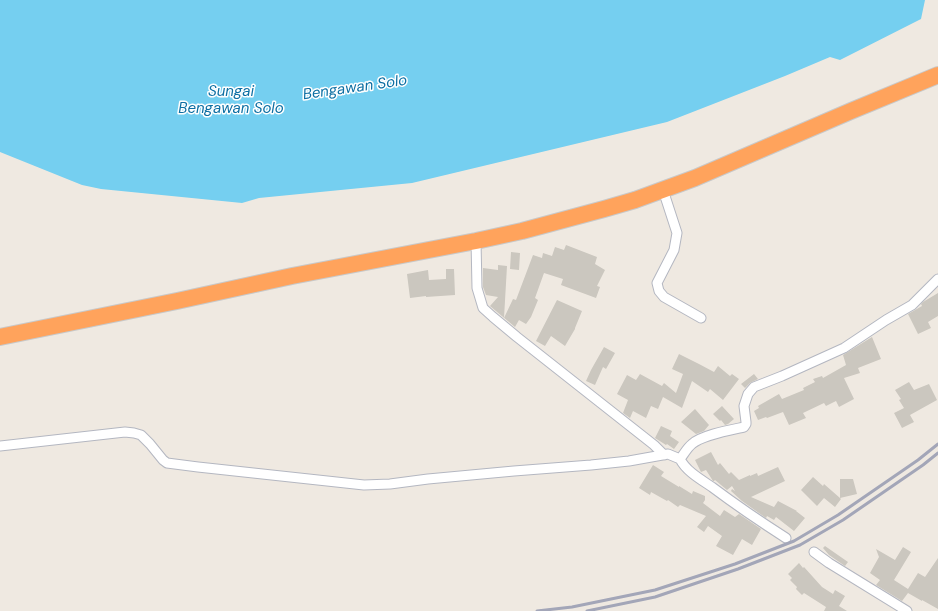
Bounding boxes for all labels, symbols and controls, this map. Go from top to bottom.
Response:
water label: Bengawan Solo [302,72,408,104]
water label: Sungai Bengawan Solo [178,83,284,118]

